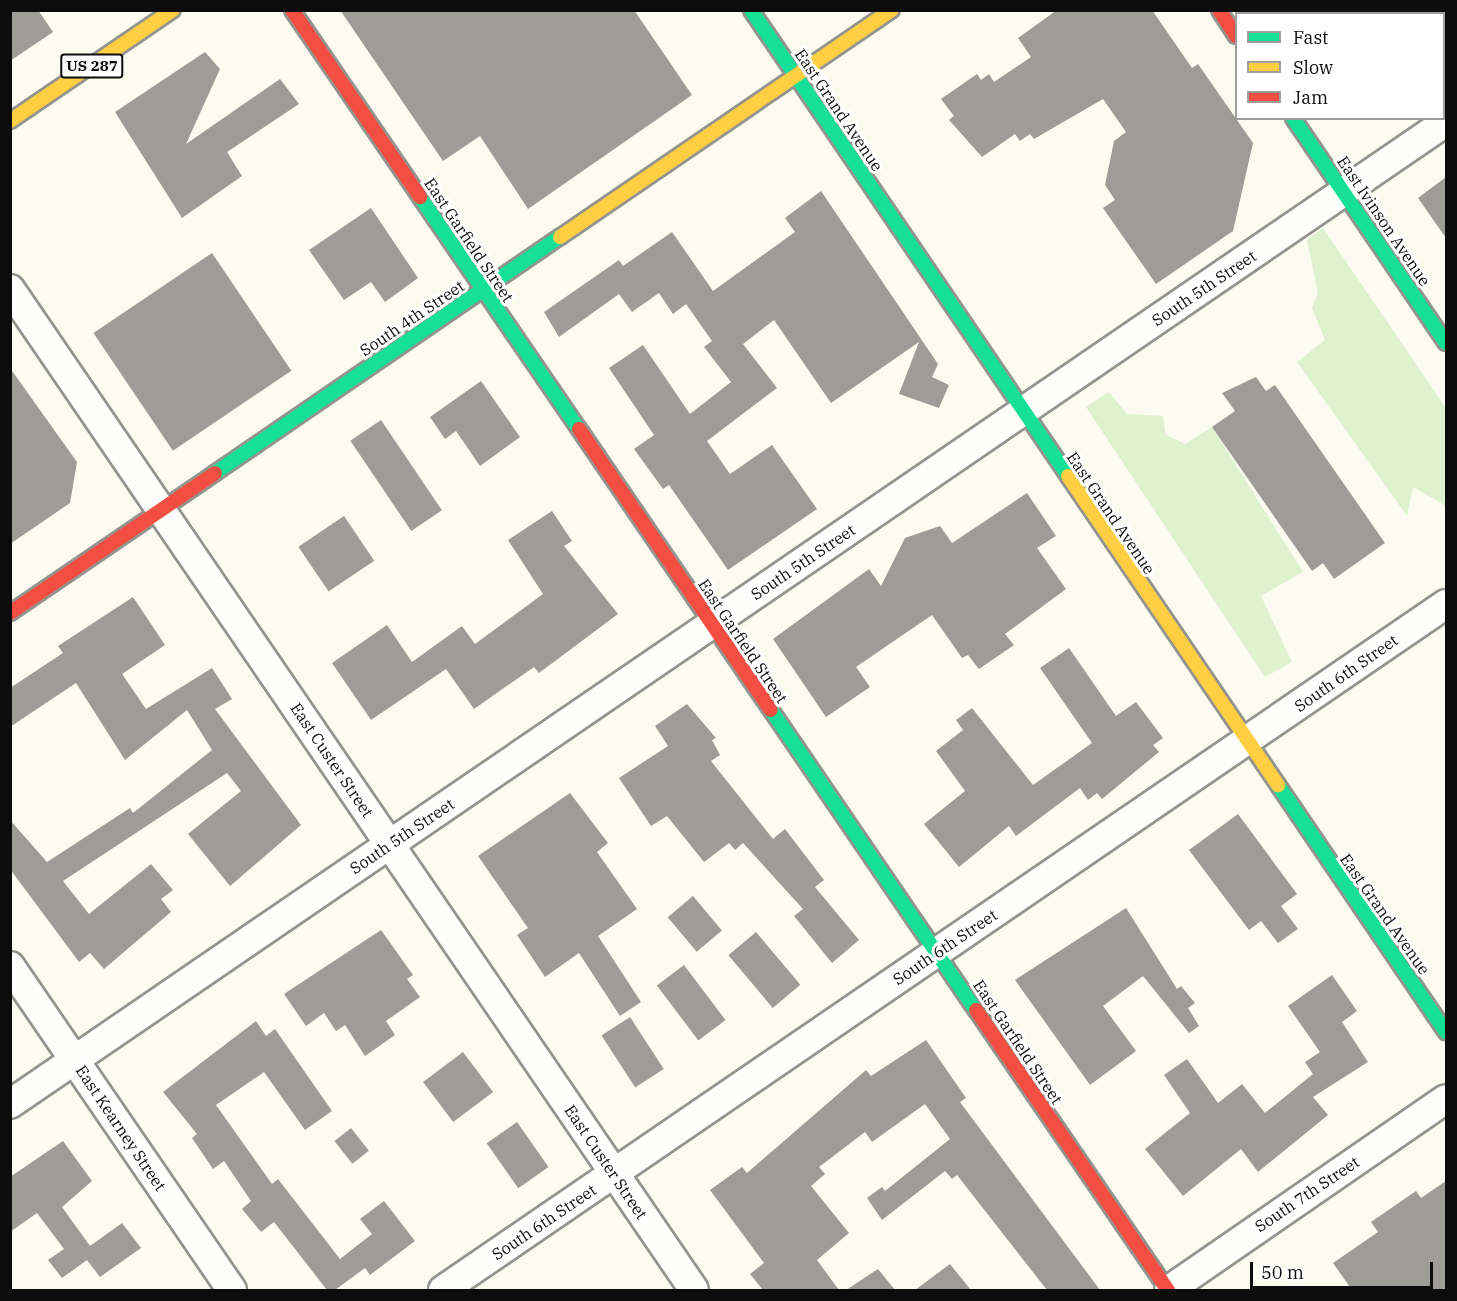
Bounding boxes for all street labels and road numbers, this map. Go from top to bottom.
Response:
street label: East Grand Avenue [791,45,887,175]
road number: US 287 [59,54,125,78]
street label: East Ivinson Avenue [1333,152,1435,290]
street label: East Garfield Street [420,174,518,306]
street label: South 5th Street [1148,246,1260,330]
street label: South 4th Street [356,276,468,360]
street label: East Grand Avenue [1063,448,1159,578]
street label: South 5th Street [747,520,859,604]
street label: East Garfield Street [694,575,792,707]
street label: South 6th Street [1291,630,1401,716]
street label: East Custer Street [287,699,377,821]
street label: South 5th Street [346,794,458,878]
street label: East Grand Avenue [1336,850,1434,978]
street label: South 6th Street [889,905,1001,989]
street label: East Garfield Street [969,976,1067,1108]
street label: East Kearney Street [72,1062,170,1194]
street label: East Custer Street [561,1101,651,1223]
street label: South 7th Street [1251,1152,1363,1236]
street label: South 6th Street [488,1180,600,1264]

